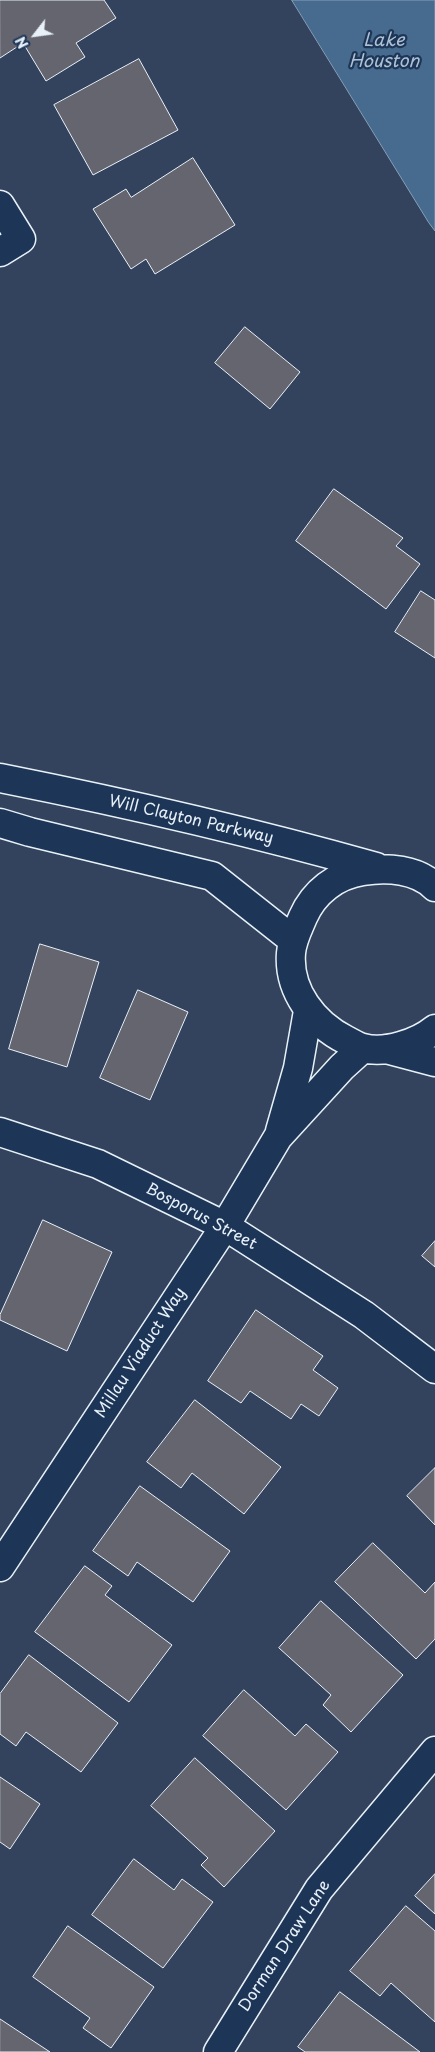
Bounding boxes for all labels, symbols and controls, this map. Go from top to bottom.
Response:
north arrow [10,10,60,60]
water label: Lake Houston [349,30,419,72]
text: N [10,33,33,53]
street label: Will Clayton Parkway [107,792,275,848]
street label: Bosporus Street [142,1180,260,1254]
street label: Millau Viaduct Way [92,1284,190,1422]
street label: Dorman Draw Lane [235,1877,335,2015]

